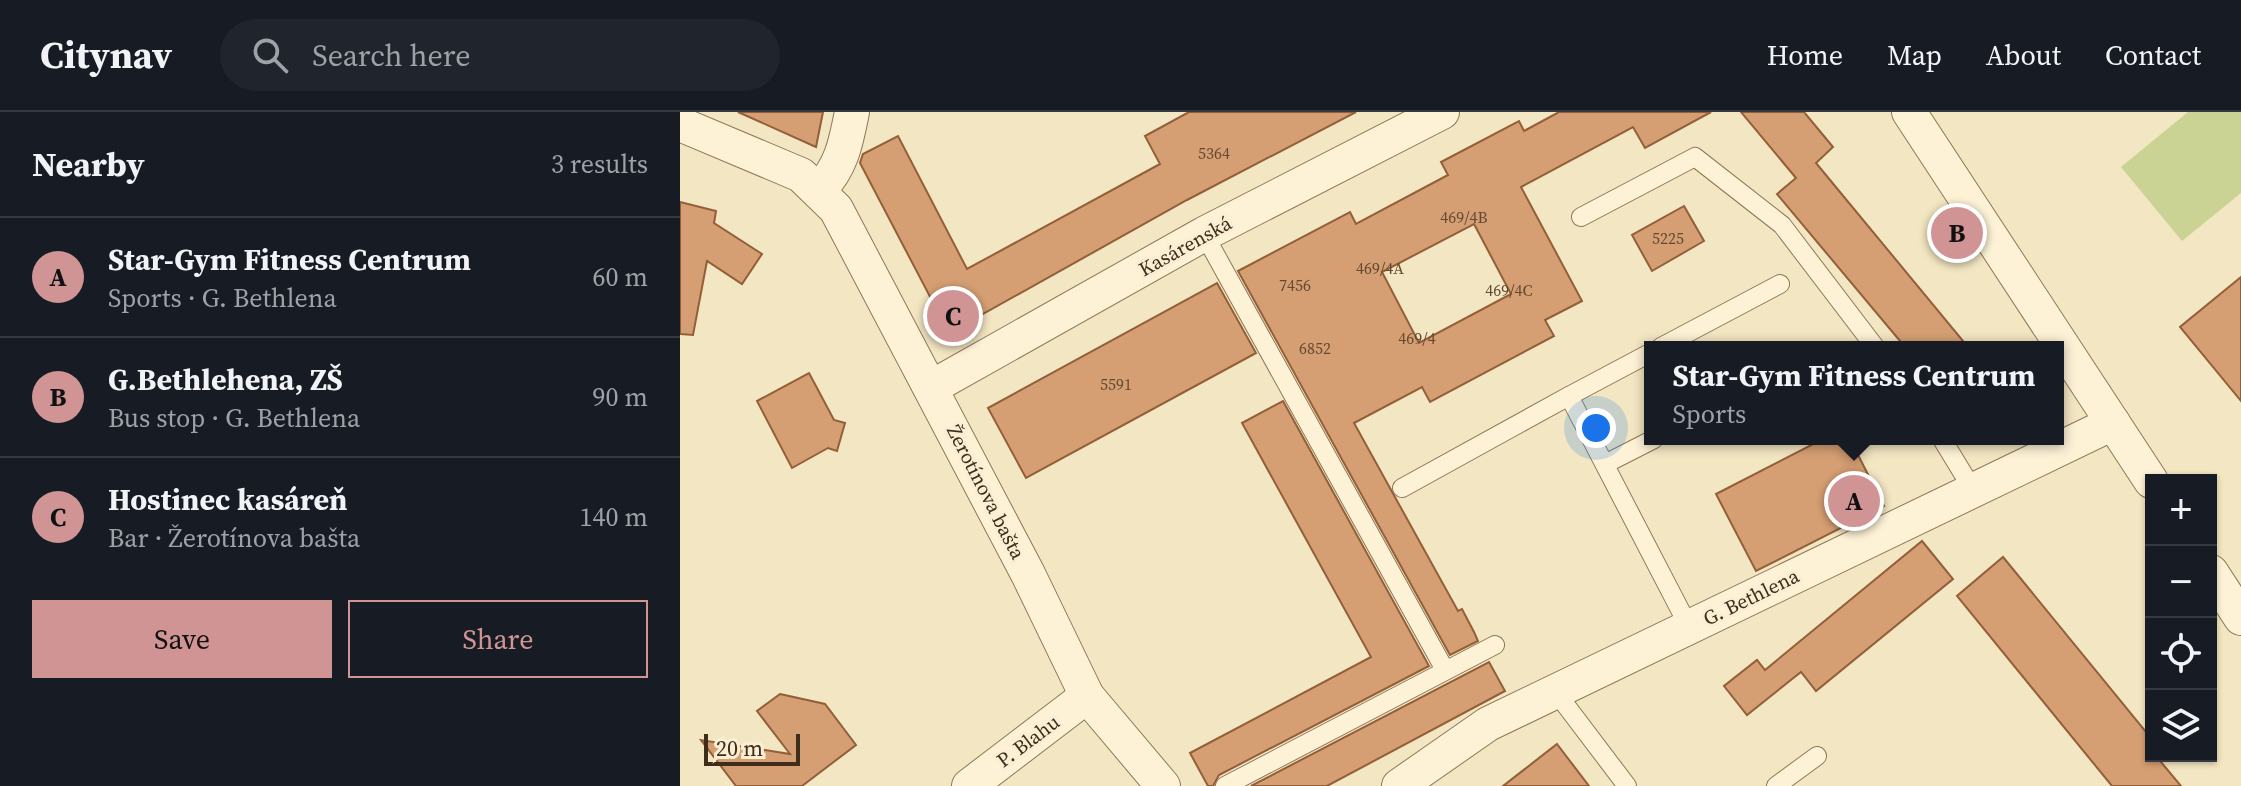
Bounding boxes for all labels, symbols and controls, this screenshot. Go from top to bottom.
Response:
search box [220,19,780,91]
text: Citynav [40,29,172,81]
icon: search [248,33,292,77]
text: Search here [312,35,471,76]
text: Home [1767,36,1843,74]
text: Map [1887,36,1942,74]
text: About [1986,36,2061,74]
text: Contact [2105,36,2201,74]
text: Nearby [32,141,145,187]
house number: 5364 [1198,142,1230,164]
text: 3 results [551,146,648,182]
pin: B [1931,203,1983,263]
house number: 469/4B [1440,206,1488,228]
street label: Kasárenská [1133,209,1237,283]
house number: 5225 [1652,227,1684,249]
text: Star-Gym Fitness Centrum [108,239,471,280]
house number: 469/4A [1356,257,1404,279]
text: A [49,259,67,295]
text: 60 m [593,259,648,295]
house number: 7456 [1279,274,1311,296]
house number: 469/4C [1485,279,1533,301]
text: Sports · G. Bethlena [108,280,337,316]
pin: C [927,286,979,346]
house number: 469/4 [1398,327,1436,349]
house number: 6852 [1299,337,1331,359]
popup [1644,341,2064,445]
text: Star-Gym Fitness Centrum [1673,355,2036,396]
text: G.Bethlehena, ZŠ [108,359,343,400]
house number: 5591 [1100,373,1132,395]
text: B [50,379,66,415]
text: 90 m [593,379,648,415]
text: Sports [1673,396,1746,432]
text: Bus stop · G. Bethlena [108,400,360,436]
your location [1576,408,1616,448]
street label: Žerotínova bašta [940,420,1032,565]
pin: A [1828,471,1880,531]
map controls [2145,474,2217,762]
button: + [2145,474,2217,546]
text: Hostinec kasáreň [108,479,348,520]
text: C [50,499,66,535]
text: 140 m [580,499,648,535]
text: Bar · Žerotínova bašta [108,520,360,556]
button: − [2145,546,2217,618]
street label: G. Bethlena [1698,561,1805,632]
button: Save [32,600,332,678]
button: Share [348,600,648,678]
button: locate [2145,618,2217,690]
button: layers [2145,690,2217,762]
street label: P. Blahu [991,708,1065,774]
scale bar [704,730,800,766]
text: 20 m [716,733,763,763]

